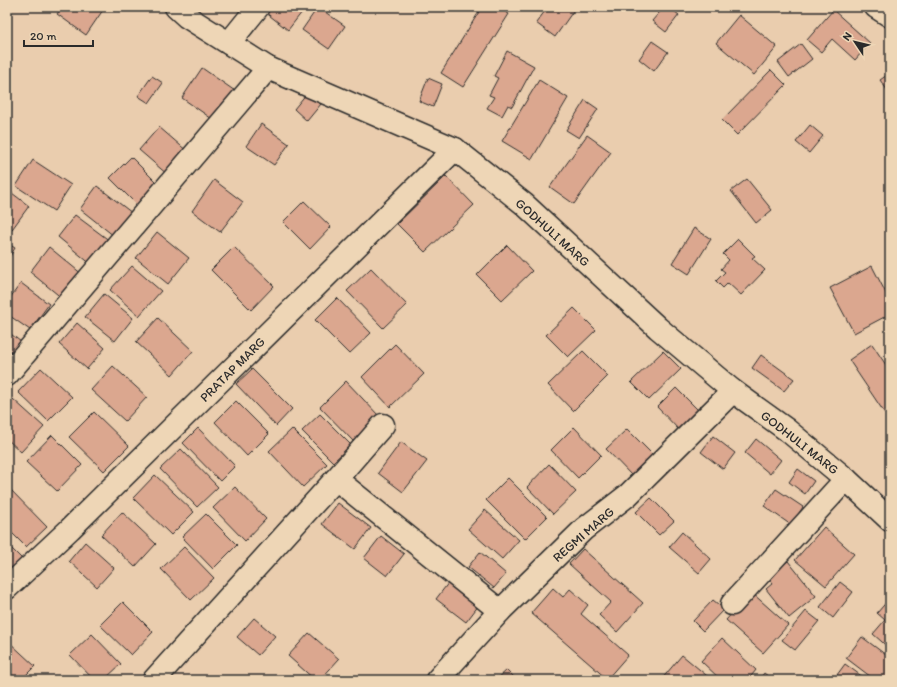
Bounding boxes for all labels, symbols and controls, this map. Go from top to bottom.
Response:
scale bar [24,22,93,48]
north arrow [835,22,875,62]
text: 20 m [30,29,57,43]
text: N [840,30,855,43]
street label: GODHULI MARG [513,195,593,270]
street label: PRATAP MARG [197,334,268,405]
street label: GODHULI MARG [758,407,842,477]
street label: REGMI MARG [550,504,617,565]

